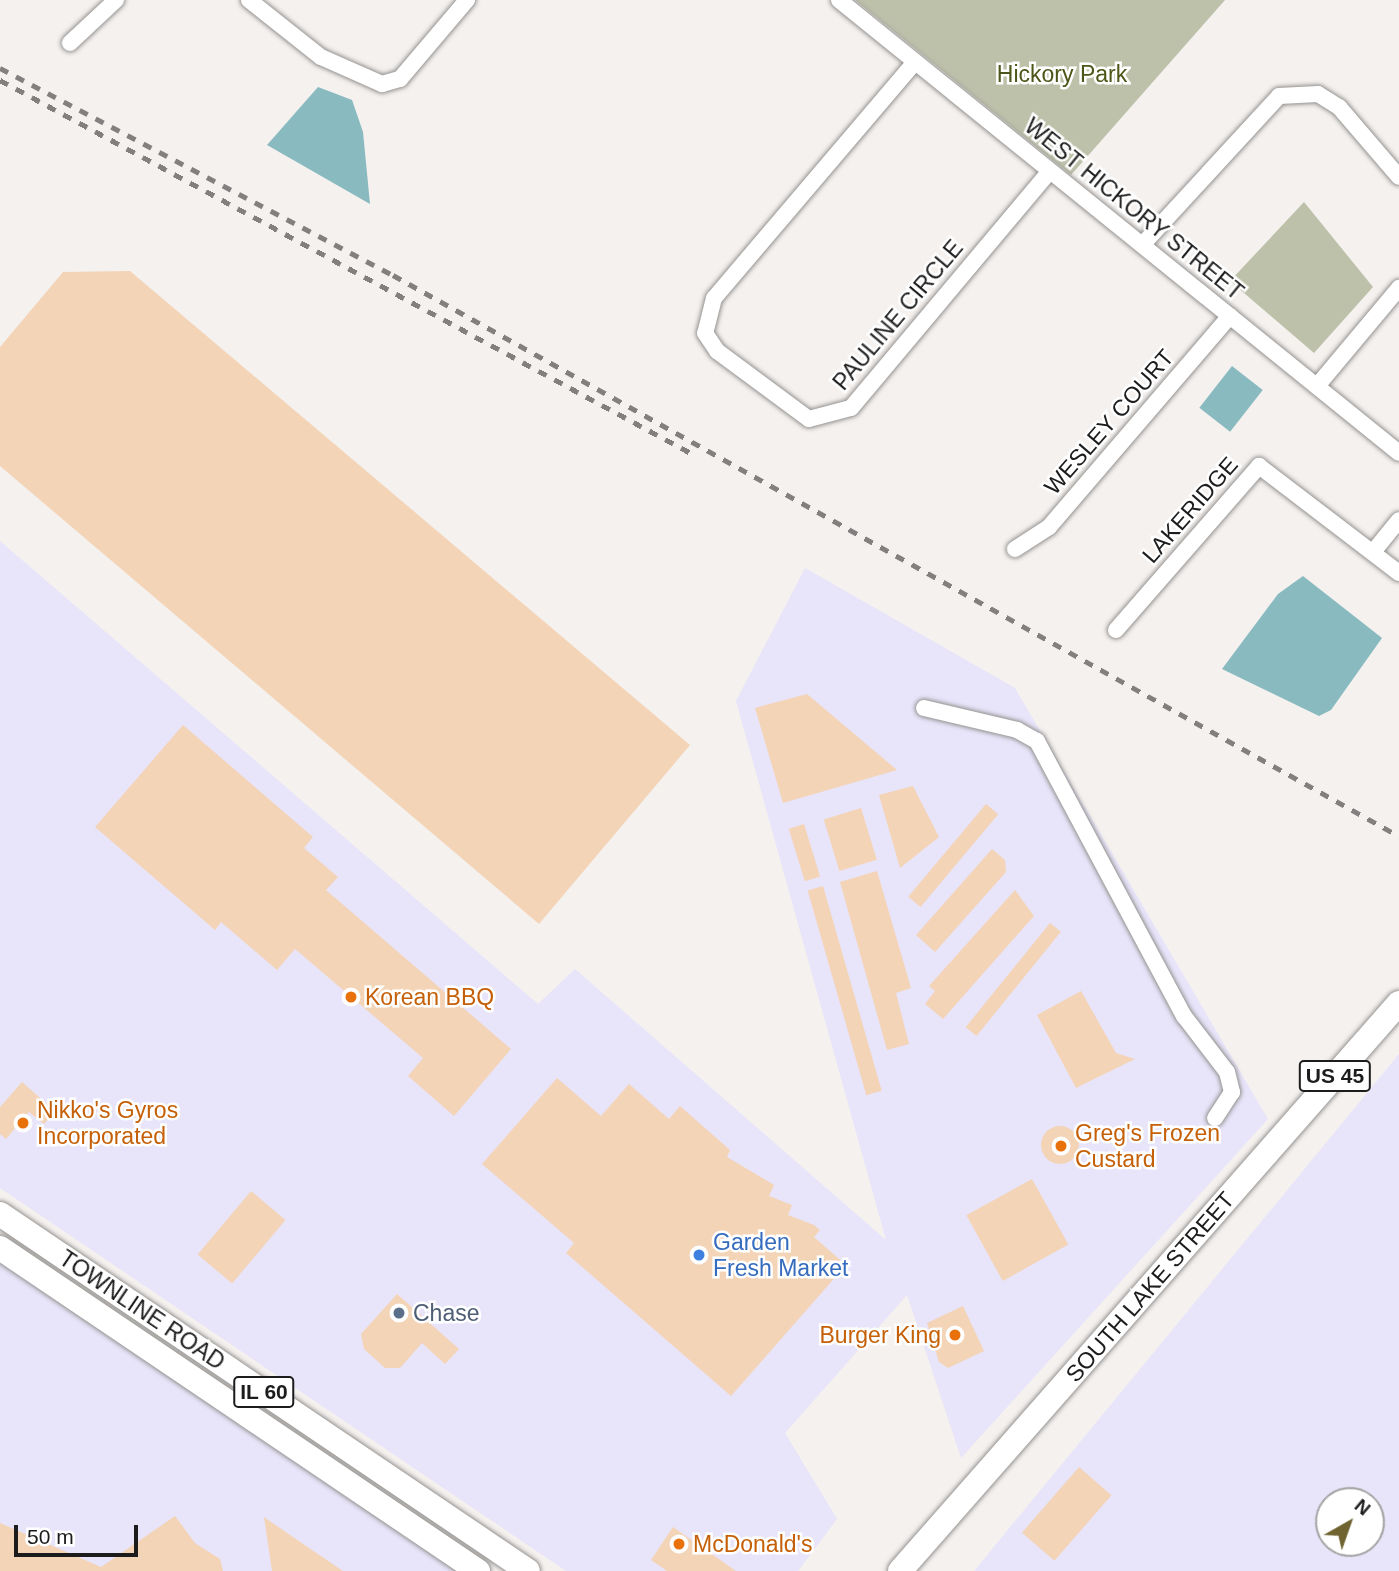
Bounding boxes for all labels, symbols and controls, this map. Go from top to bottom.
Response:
park label: Hickory Park [997,60,1127,88]
street label: WEST HICKORY STREET [1019,112,1249,306]
street label: PAULINE CIRCLE [827,234,969,396]
street label: WESLEY COURT [1038,344,1180,500]
street label: LAKERIDGE [1136,451,1244,569]
place label: Korean BBQ [365,983,494,1011]
marker: Korean BBQ [343,989,359,1005]
road number: US 45 [1298,1058,1372,1094]
place label: Nikko's Gyros Incorporated [37,1096,178,1150]
marker: Nikko's Gyros Incorporated [15,1115,31,1131]
place label: Greg's Frozen Custard [1075,1119,1220,1173]
marker: Greg's Frozen Custard [1053,1138,1069,1154]
street label: SOUTH LAKE STREET [1060,1186,1240,1388]
place label: Garden Fresh Market [713,1228,848,1282]
street label: TOWNLINE ROAD [54,1244,230,1376]
marker: Garden Fresh Market [691,1247,707,1263]
place label: Chase [413,1299,479,1327]
marker: Chase [391,1305,407,1321]
place label: Burger King [820,1321,941,1349]
marker: Burger King [947,1327,963,1343]
road number: IL 60 [232,1374,296,1410]
north arrow [1315,1487,1385,1557]
text: N [1351,1495,1375,1520]
scale bar [18,1512,142,1556]
text: 50 m [27,1525,74,1548]
place label: McDonald's [693,1530,812,1558]
marker: McDonald's [671,1536,687,1552]

